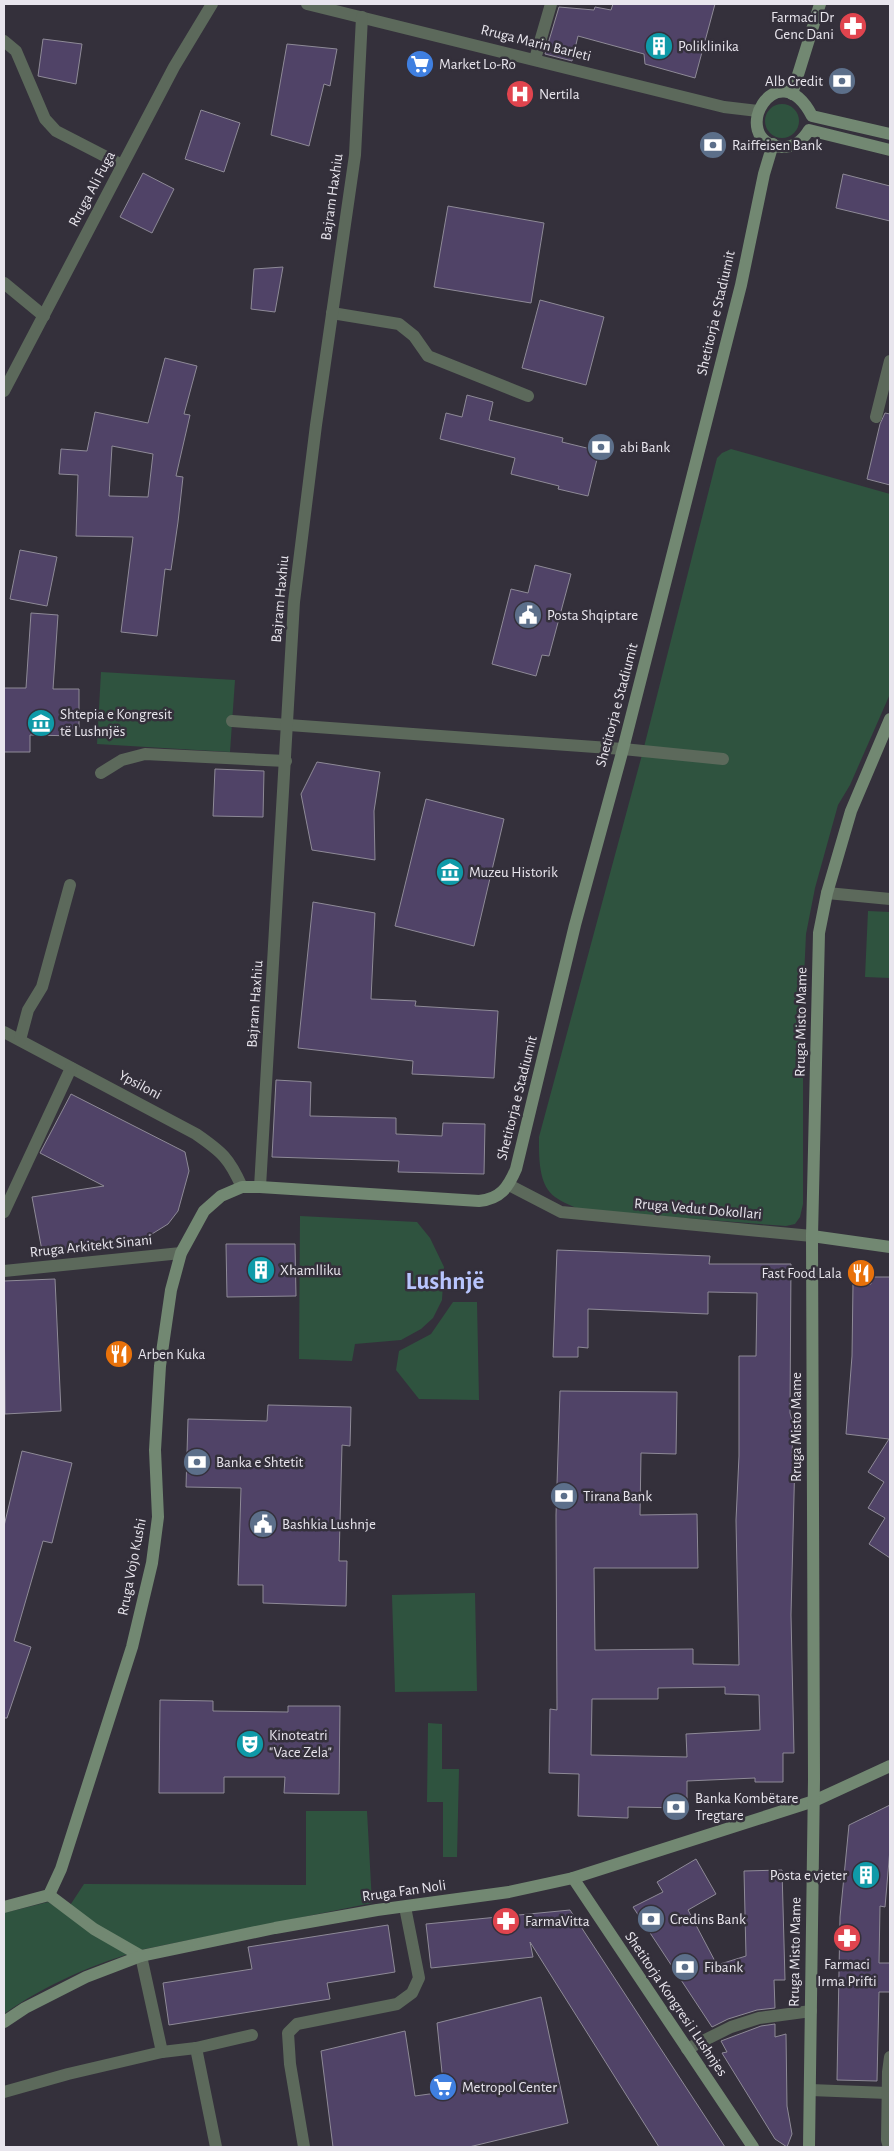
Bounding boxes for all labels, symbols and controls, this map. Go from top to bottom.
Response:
place label: Farmaci Dr Genc Dani [771,10,834,42]
pharmacy icon: Farmaci Dr Genc Dani [838,11,868,41]
street label: Rruga Marin Barleti [479,22,593,64]
building icon: Poliklinika [644,31,674,61]
place label: Poliklinika [678,39,739,54]
supermarket icon: Market Lo-Ro [405,49,435,79]
place label: Market Lo-Ro [439,57,516,72]
bank icon: Alb Credit [827,66,857,96]
place label: Alb Credit [765,74,823,89]
hospital icon: Nertila [505,79,535,109]
place label: Nertila [539,87,580,102]
bank icon: Raiffeisen Bank [698,130,728,160]
place label: Raiffeisen Bank [732,138,822,153]
street label: Rruga Ali Fuga [66,149,118,229]
street label: Bajram Haxhiu [318,152,346,241]
street label: Shetitorja e Stadiumit [694,249,738,377]
bank icon: abi Bank [586,432,616,462]
place label: abi Bank [620,440,670,455]
street label: Bajram Haxhiu [269,554,291,643]
public building icon: Posta Shqiptare [513,600,543,630]
place label: Posta Shqiptare [547,608,638,623]
street label: Shetitorja e Stadiumit [593,641,641,769]
place label: Shtepia e Kongresit të Lushnjës [60,707,172,739]
museum icon: Shtepia e Kongresit të Lushnjës [26,708,56,738]
museum icon: Muzeu Historik [435,857,465,887]
place label: Muzeu Historik [469,865,558,880]
street label: Bajram Haxhiu [244,960,266,1048]
street label: Rruga Misto Mame [793,967,809,1077]
street label: Shetitorja e Stadiumit [494,1034,540,1162]
street label: Ypsiloni [116,1068,164,1102]
street label: Rruga Vedut Dokollari [634,1196,762,1222]
street label: Rruga Arkitekt Sinani [29,1232,153,1260]
building icon: Xhamlliku [246,1255,276,1285]
restaurant icon: Fast Food Lala [846,1258,876,1288]
place label: Xhamlliku [280,1263,341,1278]
place label: Fast Food Lala [761,1266,842,1281]
district label: Lushnjë [406,1269,485,1294]
restaurant icon: Arben Kuka [104,1339,134,1369]
place label: Arben Kuka [138,1347,205,1362]
street label: Rruga Misto Mame [789,1372,804,1482]
bank icon: Banka e Shtetit [182,1447,212,1477]
place label: Banka e Shtetit [216,1455,304,1470]
bank icon: Tirana Bank [549,1481,579,1511]
place label: Tirana Bank [583,1489,652,1504]
public building icon: Bashkia Lushnje [248,1509,278,1539]
street label: Rruga Vojo Kushi [115,1517,149,1617]
place label: Bashkia Lushnje [282,1517,376,1532]
place label: Kinoteatri "Vace Zela" [269,1728,332,1760]
theatre icon: Kinoteatri "Vace Zela" [235,1729,265,1759]
place label: Banka Kombëtare Tregtare [695,1791,799,1823]
bank icon: Banka Kombëtare Tregtare [661,1792,691,1822]
building icon: Posta e vjeter [851,1860,881,1890]
place label: Posta e vjeter [770,1868,847,1883]
street label: Rruga Fan Noli [361,1878,447,1904]
street label: Rruga Misto Mame [787,1897,803,2007]
bank icon: Credins Bank [636,1904,666,1934]
pharmacy icon: FarmaVitta [491,1906,521,1936]
place label: Credins Bank [670,1912,746,1927]
place label: FarmaVitta [525,1914,590,1929]
pharmacy icon: Farmaci Irma Prifti [832,1923,862,1953]
street label: Shetitorja Kongresi i Lushnjes [622,1929,730,2079]
bank icon: Fibank [670,1952,700,1982]
place label: Farmaci Irma Prifti [817,1957,877,1989]
place label: Fibank [704,1960,743,1975]
supermarket icon: Metropol Center [428,2072,458,2102]
place label: Metropol Center [462,2080,557,2095]

